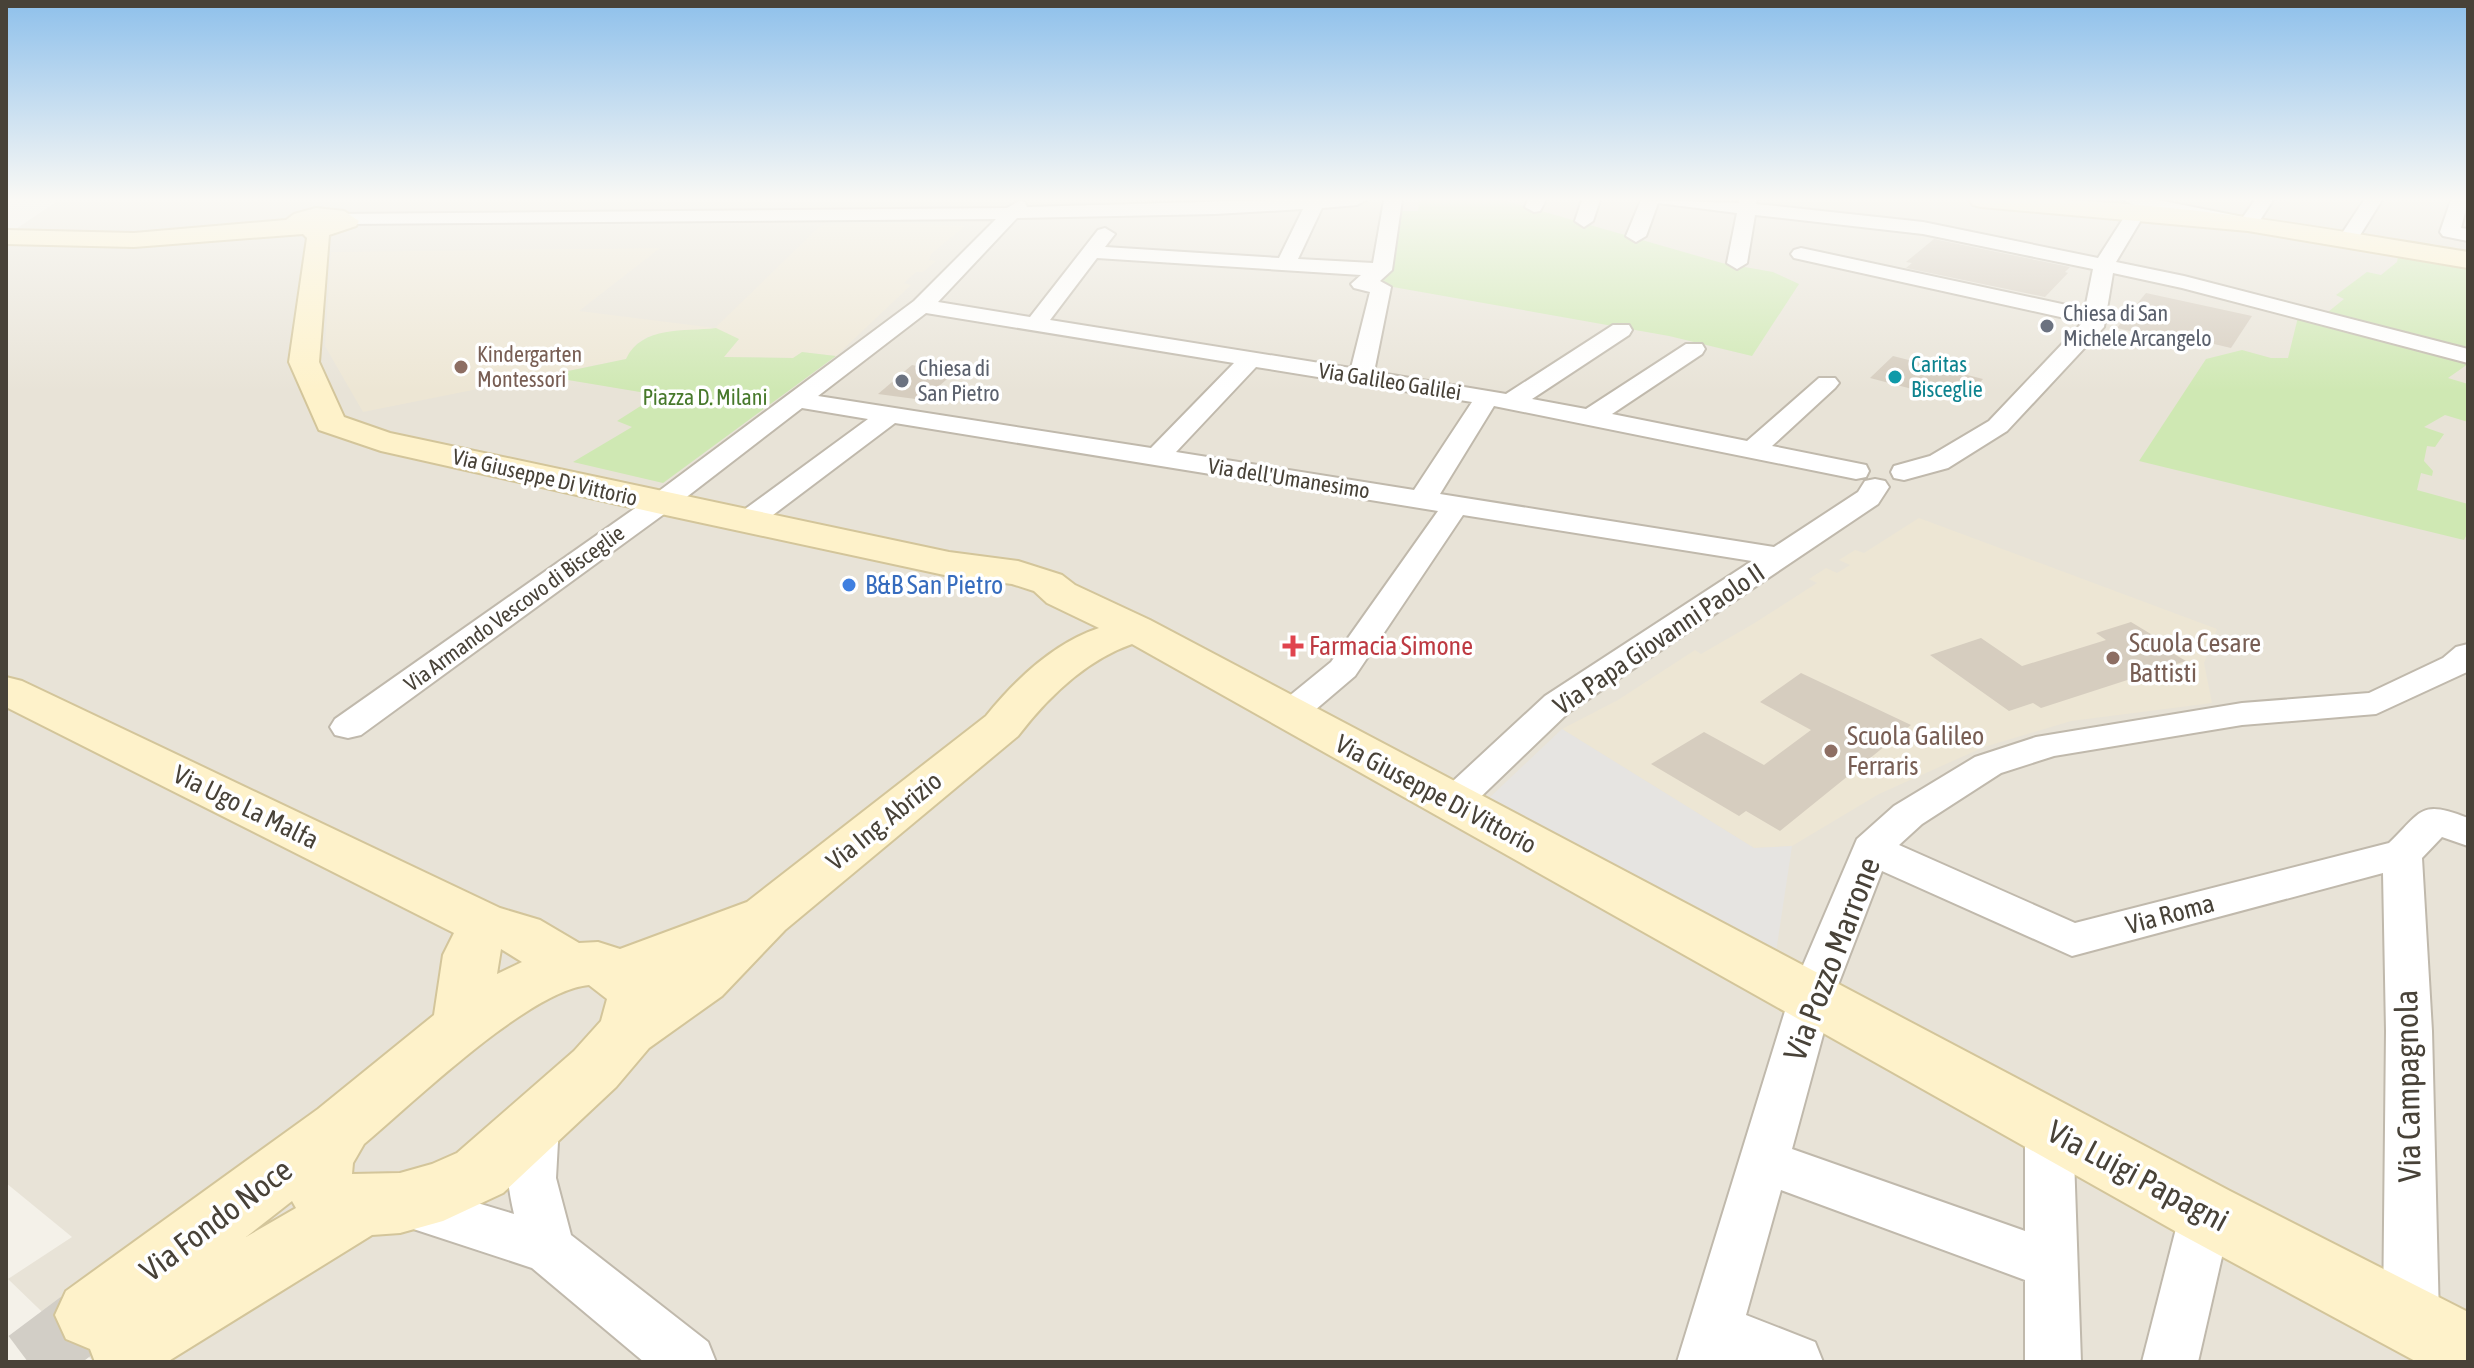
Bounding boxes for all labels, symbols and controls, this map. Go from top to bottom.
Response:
place label: Chiesa di San Michele Arcangelo [2063,300,2211,351]
marker: Chiesa di San Michele Arcangelo [2038,317,2056,335]
place label: Kindergarten Montessori [477,341,582,392]
place label: Caritas Bisceglie [1911,351,1983,402]
place label: Chiesa di San Pietro [918,355,1000,406]
street label: Via Galileo Galilei [1317,357,1463,405]
marker: Kindergarten Montessori [452,358,470,376]
marker: Caritas Bisceglie [1886,368,1904,386]
marker: Chiesa di San Pietro [893,372,911,390]
park label: Piazza D. Milani [642,384,768,410]
street label: Via Giuseppe Di Vittorio [450,443,640,511]
street label: Via dell'Umanesimo [1206,452,1372,504]
street label: Via Armando Vescovo di Bisceglie [399,519,629,697]
street label: Via Papa Giovanni Paolo II [1548,557,1770,721]
place label: B&B San Pietro [865,570,1003,600]
marker: B&B San Pietro [840,576,858,594]
place label: Scuola Cesare Battisti [2129,628,2261,688]
place label: Farmacia Simone [1309,631,1473,661]
marker: Farmacia Simone [1284,637,1302,655]
marker: Scuola Cesare Battisti [2104,649,2122,667]
place label: Scuola Galileo Ferraris [1847,721,1984,781]
street label: Via Giuseppe Di Vittorio [1330,728,1542,860]
marker: Scuola Galileo Ferraris [1822,742,1840,760]
street label: Via Ugo La Malfa [169,759,323,855]
street label: Via Ing. Abrizio [820,766,948,876]
street label: Via Pozzo Marrone [1776,852,1887,1066]
street label: Via Roma [2122,888,2218,940]
street label: Via Campagnola [2387,990,2428,1182]
street label: Via Luigi Papagni [2041,1112,2235,1239]
street label: Via Fondo Noce [133,1151,299,1289]

